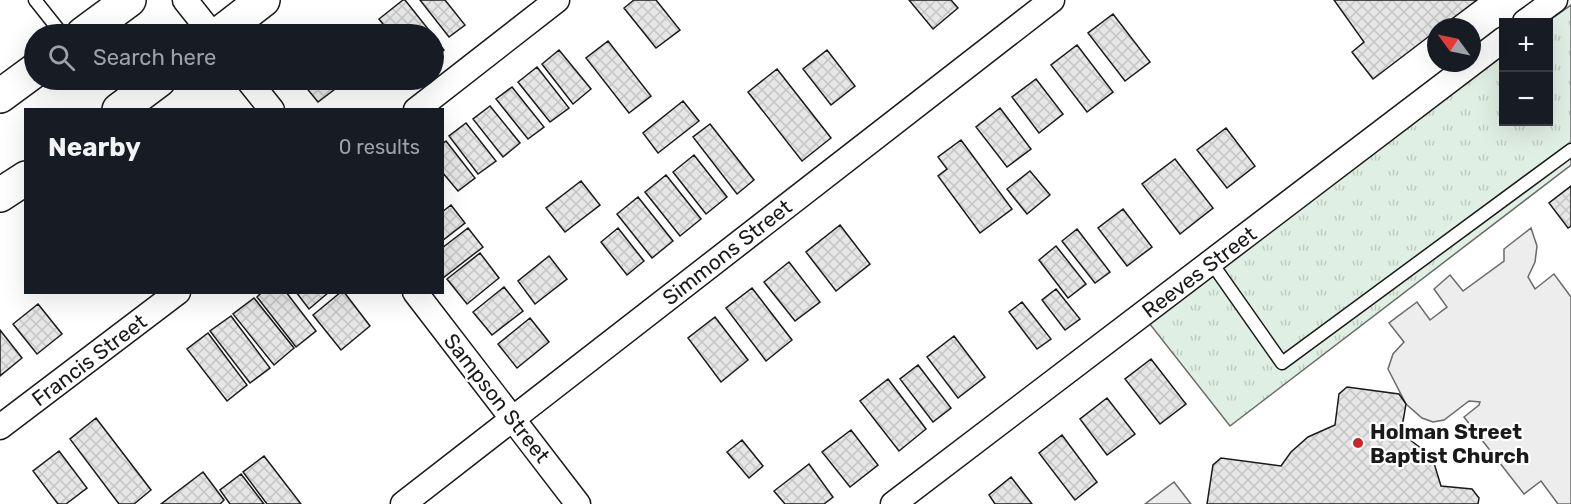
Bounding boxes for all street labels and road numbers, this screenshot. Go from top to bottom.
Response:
street label: Simmons Street [658,194,796,310]
street label: Reeves Street [1137,221,1261,323]
street label: Francis Street [27,309,151,411]
street label: Sampson Street [439,328,555,468]

